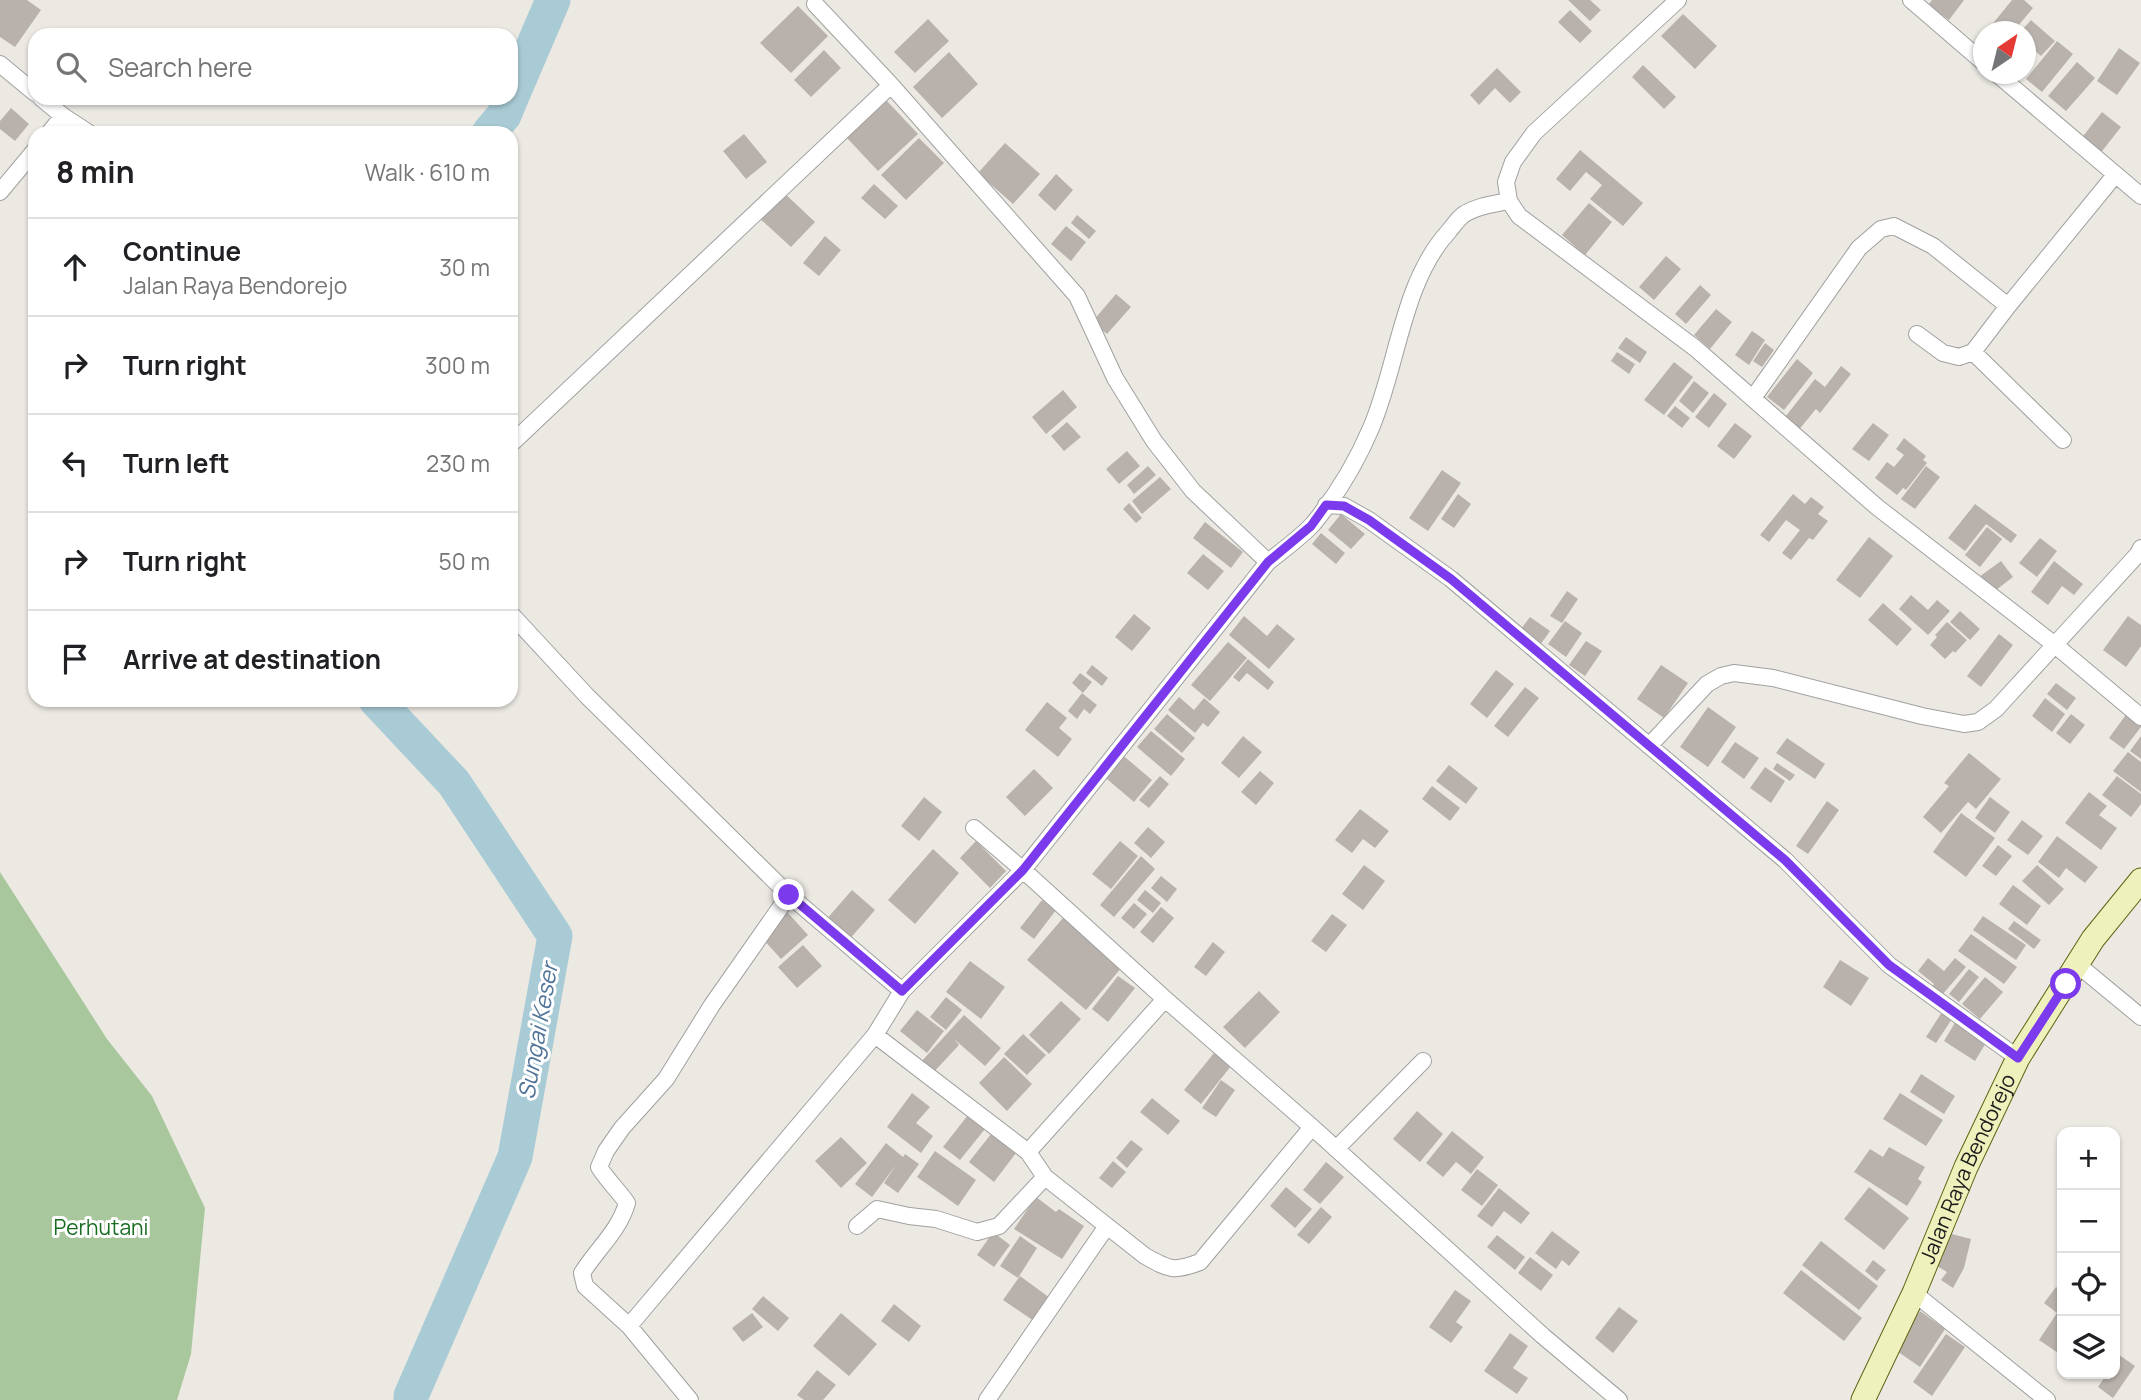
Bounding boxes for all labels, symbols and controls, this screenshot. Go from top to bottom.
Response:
north arrow [1973,21,2036,84]
search box [28,28,518,105]
icon: search [52,48,90,86]
text: Search here [108,49,253,85]
text: 8 min [56,151,135,192]
text: Walk · 610 m [365,156,490,188]
text: Continue [123,233,241,269]
icon: ahead [56,248,94,286]
text: 30 m [439,251,490,283]
text: Jalan Raya Bendorejo [123,269,347,301]
icon: right [56,346,94,384]
text: Turn right [123,347,247,383]
text: 300 m [425,349,490,381]
icon: left [56,444,94,482]
text: Turn left [123,445,230,481]
text: 230 m [426,447,490,479]
icon: right [56,542,94,580]
text: Turn right [123,543,247,579]
text: 50 m [439,545,490,577]
icon: arrive [56,640,94,678]
text: Arrive at destination [123,641,381,677]
route end [773,879,804,910]
water label: Sungai Keser [509,958,565,1101]
route start [2050,968,2081,999]
street label: Jalan Raya Bendorejo [1913,1069,2022,1267]
map controls [2057,1127,2120,1379]
button: + [2057,1127,2120,1190]
button: − [2057,1190,2120,1253]
park label: Perhutani [54,1213,148,1241]
button: locate [2057,1253,2120,1316]
button: layers [2057,1316,2120,1379]

